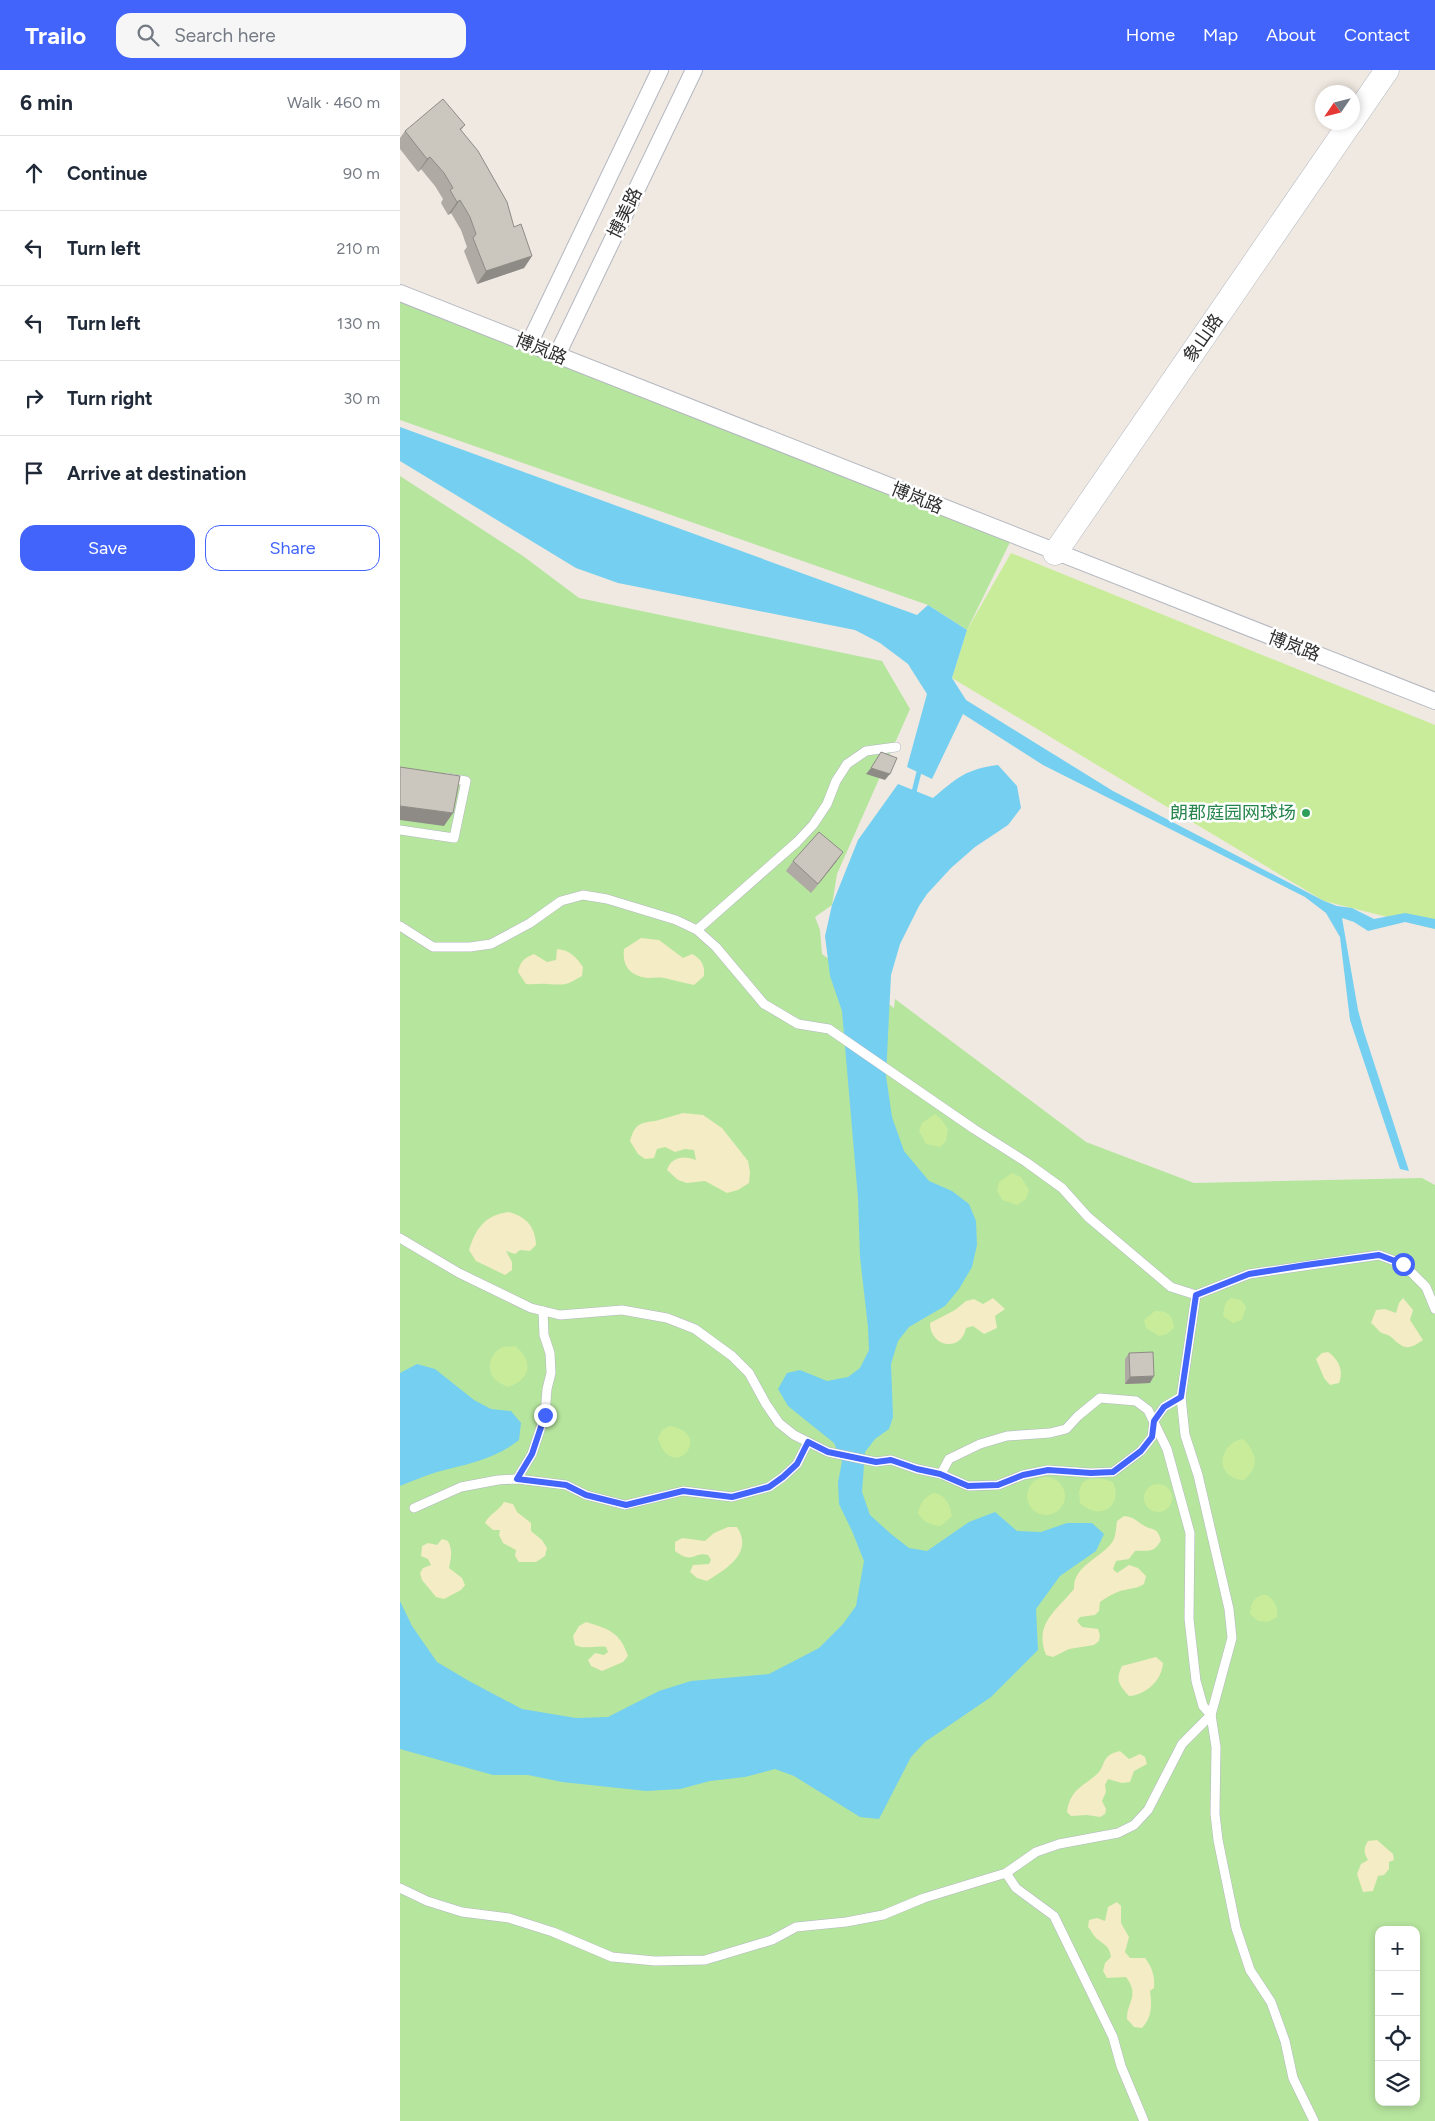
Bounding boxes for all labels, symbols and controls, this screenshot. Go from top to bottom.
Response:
search box [116,13,466,58]
text: Trailo [25,21,86,50]
icon: search [134,21,162,49]
text: Search here [174,24,276,47]
text: Home [1126,24,1175,46]
text: Map [1203,24,1238,46]
text: About [1266,24,1316,46]
text: Contact [1344,24,1410,46]
north arrow [1315,85,1360,130]
text: 6 min [20,90,73,115]
text: Walk · 460 m [287,93,380,112]
icon: ahead [20,159,48,187]
text: Continue [67,162,147,185]
text: 90 m [343,164,380,183]
street label: 博美路 [603,184,647,242]
icon: left [20,234,48,262]
text: Turn left [67,237,141,260]
text: 210 m [337,239,380,258]
icon: left [20,309,48,337]
street label: 象山路 [1179,310,1227,366]
text: Turn left [67,312,141,335]
text: 130 m [337,314,380,333]
street label: 博岚路 [512,329,570,369]
icon: right [20,384,48,412]
text: Turn right [67,387,153,410]
text: 30 m [343,389,380,408]
icon: arrive [20,459,48,487]
text: Arrive at destination [67,462,246,485]
street label: 博岚路 [888,478,946,518]
button: Save [20,525,195,571]
button: Share [205,525,380,571]
street label: 博岚路 [1265,626,1323,666]
place label: 朗郡庭园网球场 [1170,802,1296,824]
marker: 朗郡庭园网球场 [1300,807,1312,819]
route start [1392,1253,1415,1276]
route end [534,1404,557,1427]
map controls [1375,1926,1420,2106]
button: + [1375,1926,1420,1971]
button: − [1375,1971,1420,2016]
button: locate [1375,2016,1420,2061]
button: layers [1375,2061,1420,2106]

